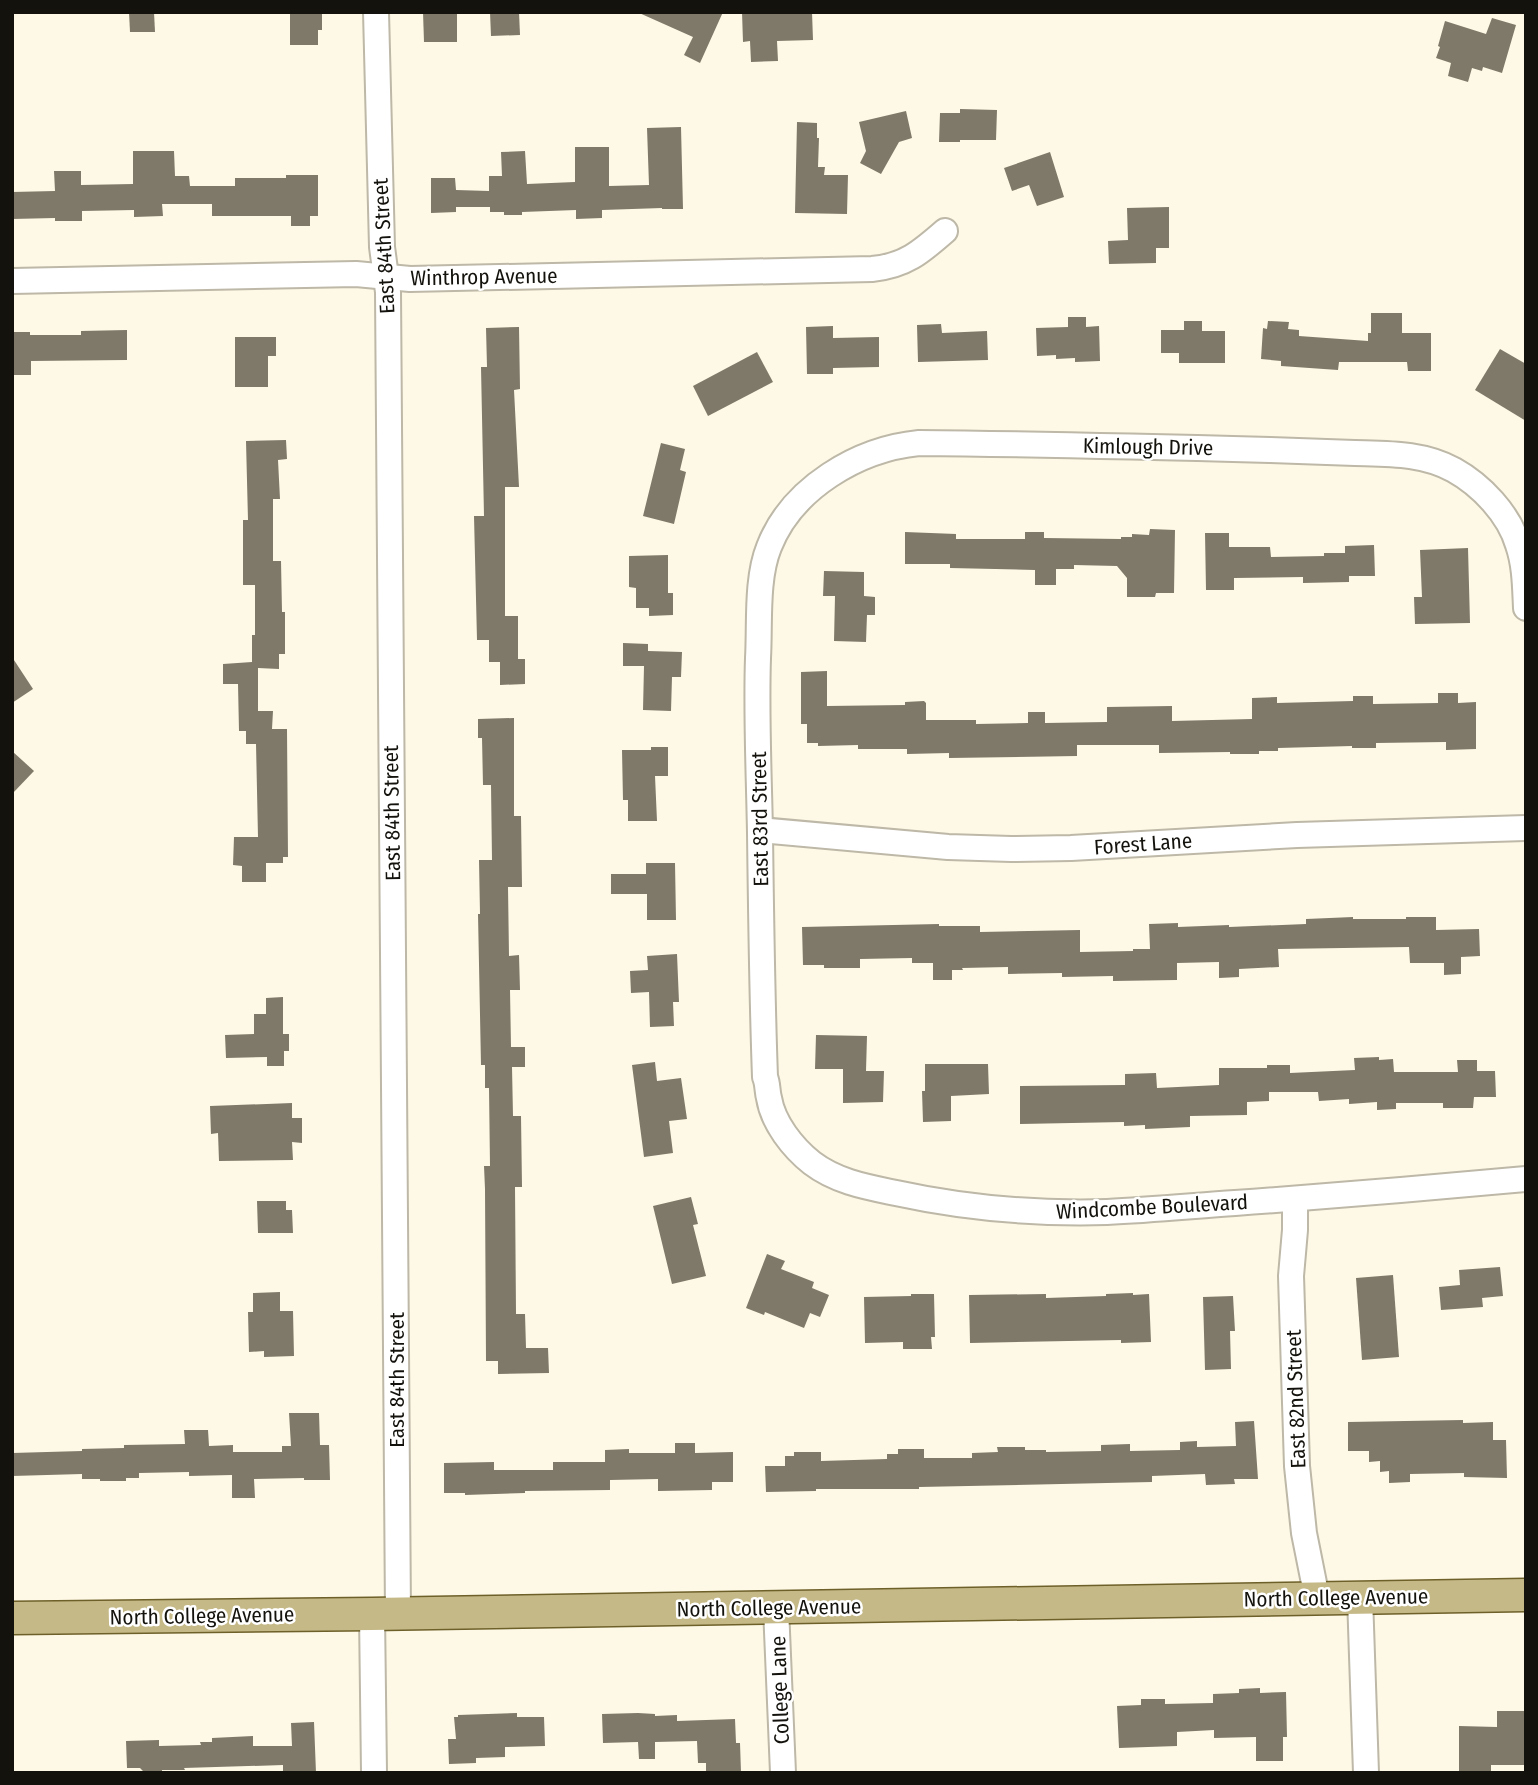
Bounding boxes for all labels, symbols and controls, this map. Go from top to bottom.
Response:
street label: East 84th Street [367,177,401,314]
street label: Winthrop Avenue [410,263,558,291]
street label: Kimlough Drive [1083,433,1213,461]
street label: East 84th Street [378,745,406,881]
street label: East 83rd Street [746,751,774,887]
street label: Forest Lane [1093,828,1193,860]
street label: Windcombe Boulevard [1055,1189,1249,1225]
street label: East 84th Street [384,1312,410,1448]
street label: East 82nd Street [1281,1329,1311,1469]
street label: North College Avenue [1243,1583,1429,1613]
street label: North College Avenue [676,1593,862,1623]
street label: North College Avenue [109,1601,295,1631]
street label: College Lane [765,1635,795,1745]

